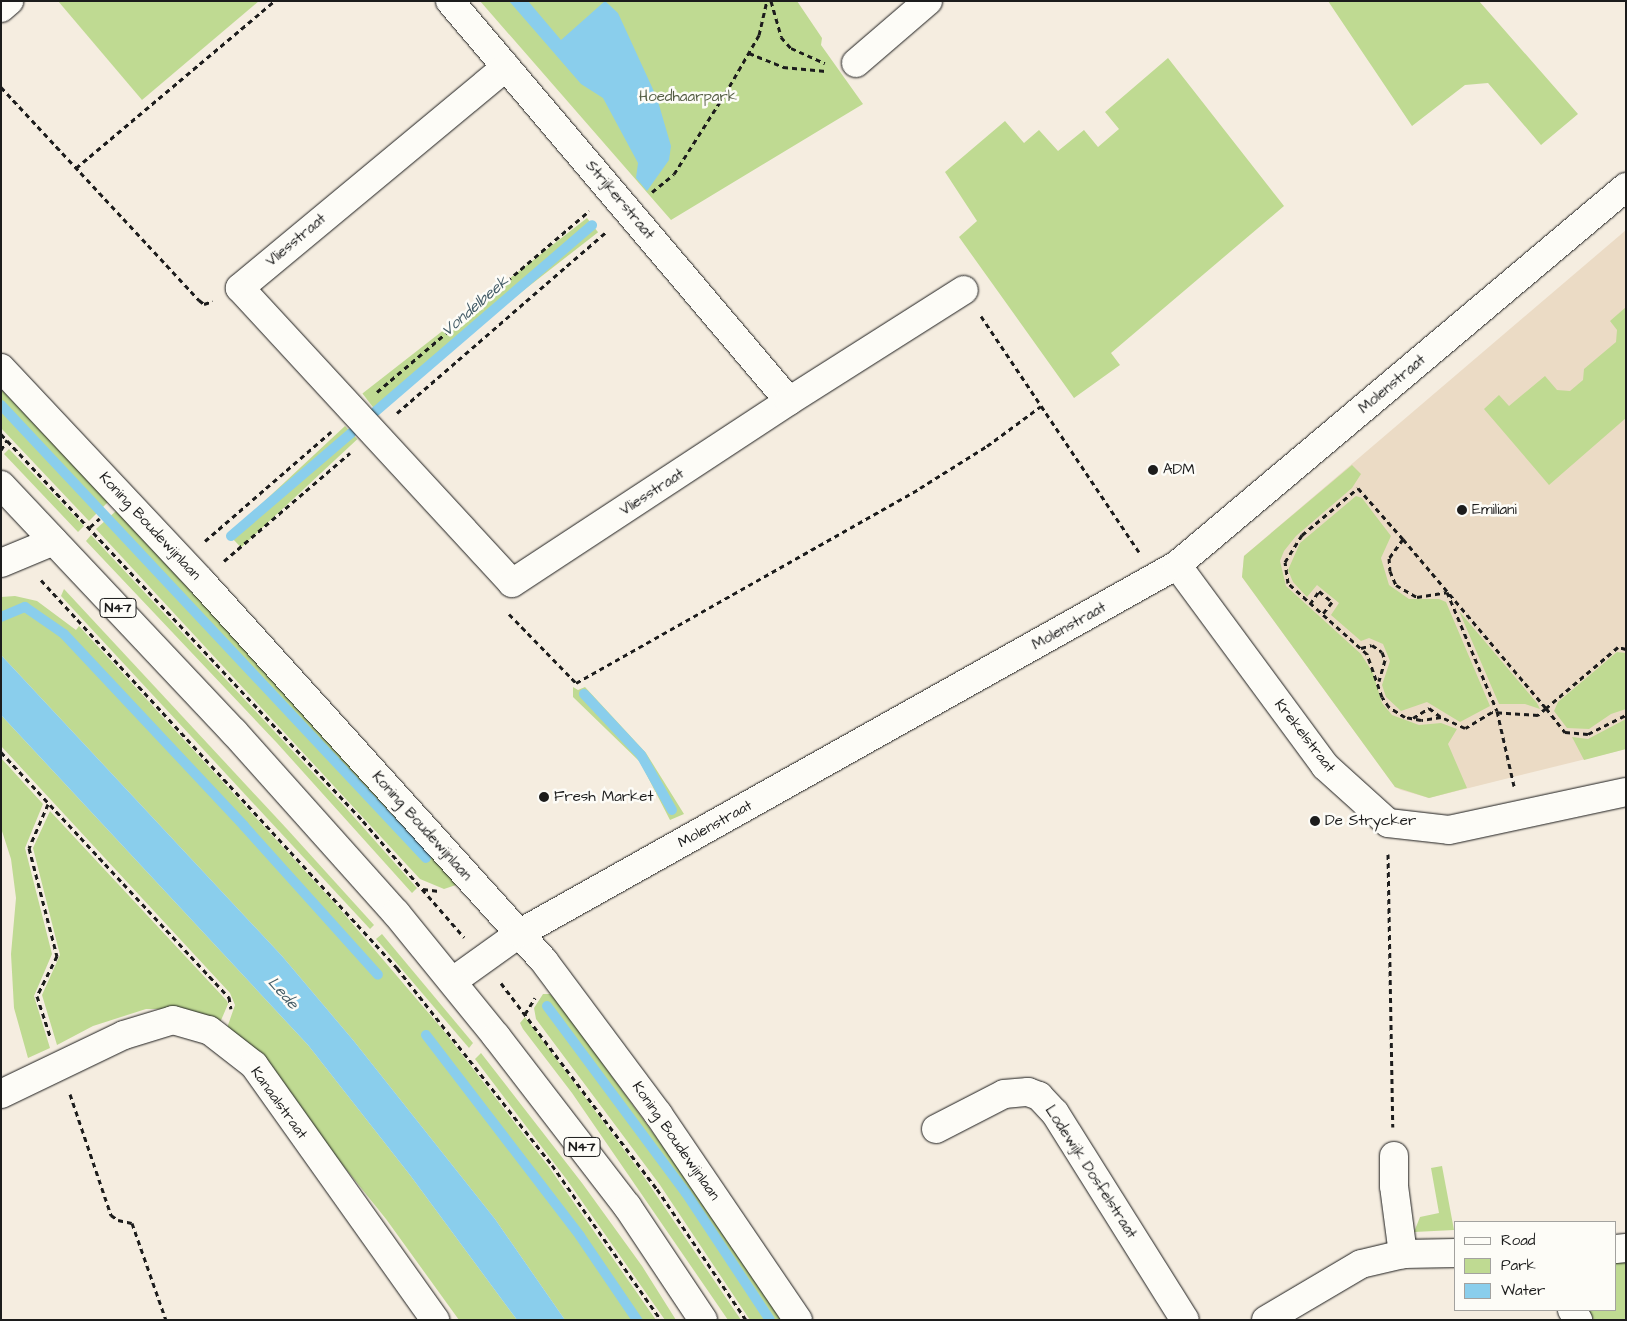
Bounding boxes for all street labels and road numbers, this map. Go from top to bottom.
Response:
street label: Strijkerstraat [582,157,658,243]
street label: Vliesstraat [262,210,330,270]
street label: Molenstraat [1355,351,1429,417]
street label: Vliesstraat [617,465,687,519]
street label: Koning Boudewijnlaan [95,468,205,584]
road number: N47 [99,596,137,620]
street label: Molenstraat [1029,598,1109,654]
street label: Krekelstraat [1271,696,1339,776]
street label: Koning Boudewijnlaan [368,768,476,884]
street label: Molenstraat [675,796,755,852]
street label: Kanaalstraat [247,1063,311,1143]
street label: Koning Boudewijnlaan [628,1078,724,1204]
street label: Lodewijk Dosfelstraat [1041,1102,1141,1242]
road number: N47 [563,1136,601,1158]

